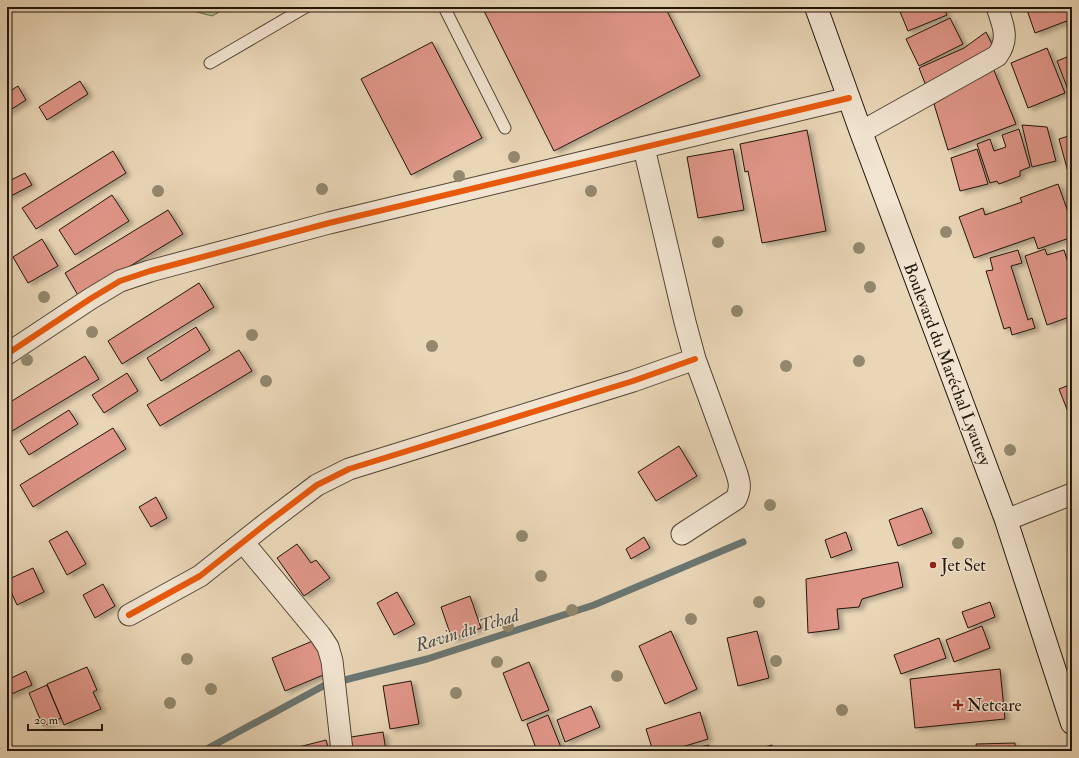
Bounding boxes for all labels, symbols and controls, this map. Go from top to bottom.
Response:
street label: Boulevard du Maréchal Lyautey [898,260,996,469]
place label: Jet Set [940,555,986,577]
marker: Jet Set [928,560,938,570]
water label: Ravin du Tchad [411,603,523,657]
place label: Netcare [967,695,1022,716]
marker: Netcare [952,699,964,711]
scale bar [28,706,102,732]
text: 20 m [34,713,59,728]

